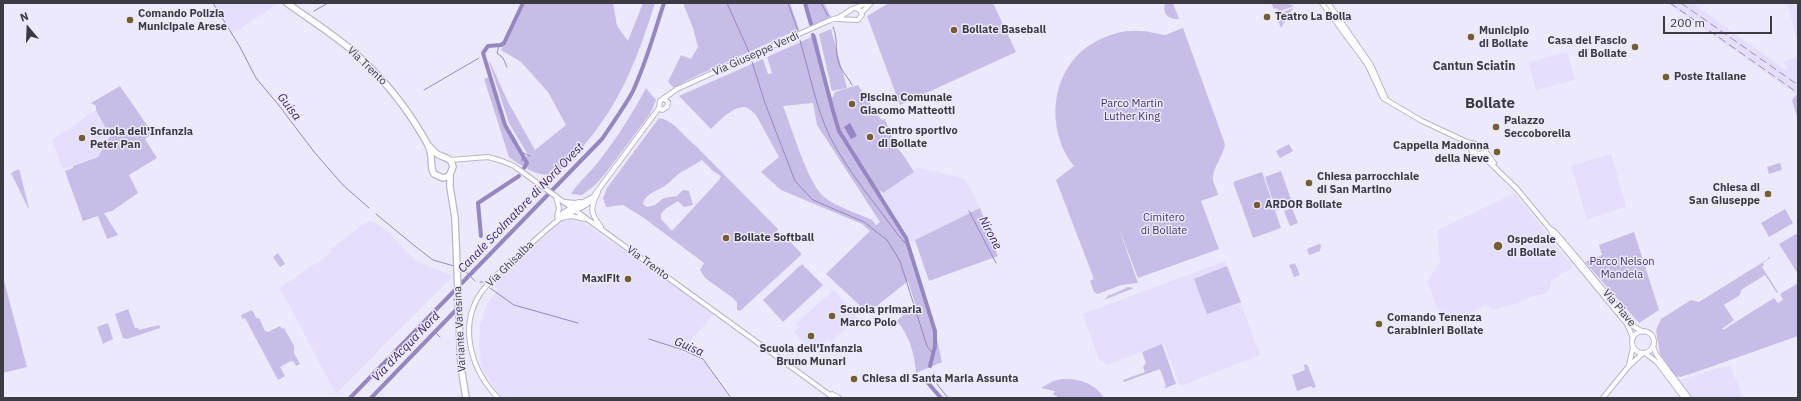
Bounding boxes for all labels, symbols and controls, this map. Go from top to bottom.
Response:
place label: Comando Polizia Municipale Arese [138,7,227,33]
north arrow [8,8,48,48]
scale bar [1665,8,1774,34]
text: N [18,9,30,25]
place label: Teatro La Bolla [1275,10,1352,24]
marker: Teatro La Bolla [1262,12,1272,22]
marker: Comando Polizia Municipale Arese [125,15,135,25]
text: 200 m [1670,15,1705,30]
place label: Bollate Baseball [962,23,1046,37]
place label: Municipio di Bollate [1479,24,1529,50]
marker: Bollate Baseball [949,25,959,35]
street label: Via Giuseppe Verdi [711,29,801,79]
marker: Municipio di Bollate [1466,32,1476,42]
place label: Casa del Fascio di Bollate [1548,34,1627,60]
marker: Casa del Fascio di Bollate [1630,42,1640,52]
street label: Via Trento [344,44,390,88]
district label: Cantun Sciatin [1433,60,1515,74]
place label: Poste Italiane [1674,70,1746,84]
marker: Poste Italiane [1661,72,1671,82]
water label: Guisa [274,91,304,123]
place label: Piscina Comunale Giacomo Matteotti [860,91,955,117]
district label: Bollate [1465,95,1515,113]
park label: Parco Martin Luther King [1101,97,1163,123]
marker: Piscina Comunale Giacomo Matteotti [847,99,857,109]
place label: Palazzo Seccoborella [1504,114,1571,140]
marker: Palazzo Seccoborella [1491,122,1501,132]
place label: Centro sportivo di Bollate [878,124,958,150]
place label: Scuola dell'Infanzia Peter Pan [90,125,193,151]
marker: Centro sportivo di Bollate [865,132,875,142]
marker: Scuola dell'Infanzia Peter Pan [77,133,87,143]
place label: Cappella Madonna della Neve [1393,139,1489,165]
water label: Canale Scolmatore di Nord Ovest [455,140,587,276]
marker: Cappella Madonna della Neve [1492,147,1502,157]
place label: Chiesa parrocchiale di San Martino [1317,170,1419,196]
marker: Chiesa parrocchiale di San Martino [1304,178,1314,188]
place label: Chiesa di San Giuseppe [1689,181,1760,207]
marker: Chiesa di San Giuseppe [1763,189,1773,199]
place label: ARDOR Bollate [1265,198,1342,212]
marker: ARDOR Bollate [1252,200,1262,210]
park label: Cimitero di Bollate [1141,211,1187,237]
water label: Nirone [975,214,1005,252]
place label: Bollate Softball [734,231,814,245]
marker: Bollate Softball [721,233,731,243]
place label: Ospedale di Bollate [1507,233,1556,259]
street label: Via Ghisalba [483,238,537,290]
marker: Ospedale di Bollate [1492,240,1504,252]
street label: Via Trento [624,243,672,283]
park label: Parco Nelson Mandela [1589,255,1655,281]
place label: MaxiFit [582,272,620,286]
marker: MaxiFit [623,274,633,284]
street label: Variante Varesina [451,286,469,372]
street label: Via Piave [1600,287,1638,329]
place label: Scuola primaria Marco Polo [840,303,922,329]
water label: Via d'Acqua Nord [369,309,443,385]
marker: Scuola primaria Marco Polo [827,311,837,321]
place label: Comando Tenenza Carabinieri Bollate [1387,311,1484,337]
marker: Comando Tenenza Carabinieri Bollate [1374,319,1384,329]
marker: Scuola dell'Infanzia Bruno Munari [806,331,816,341]
water label: Guisa [672,334,706,360]
place label: Scuola dell'Infanzia Bruno Munari [759,342,863,368]
place label: Chiesa di Santa Maria Assunta [862,372,1018,386]
marker: Chiesa di Santa Maria Assunta [849,374,859,384]

